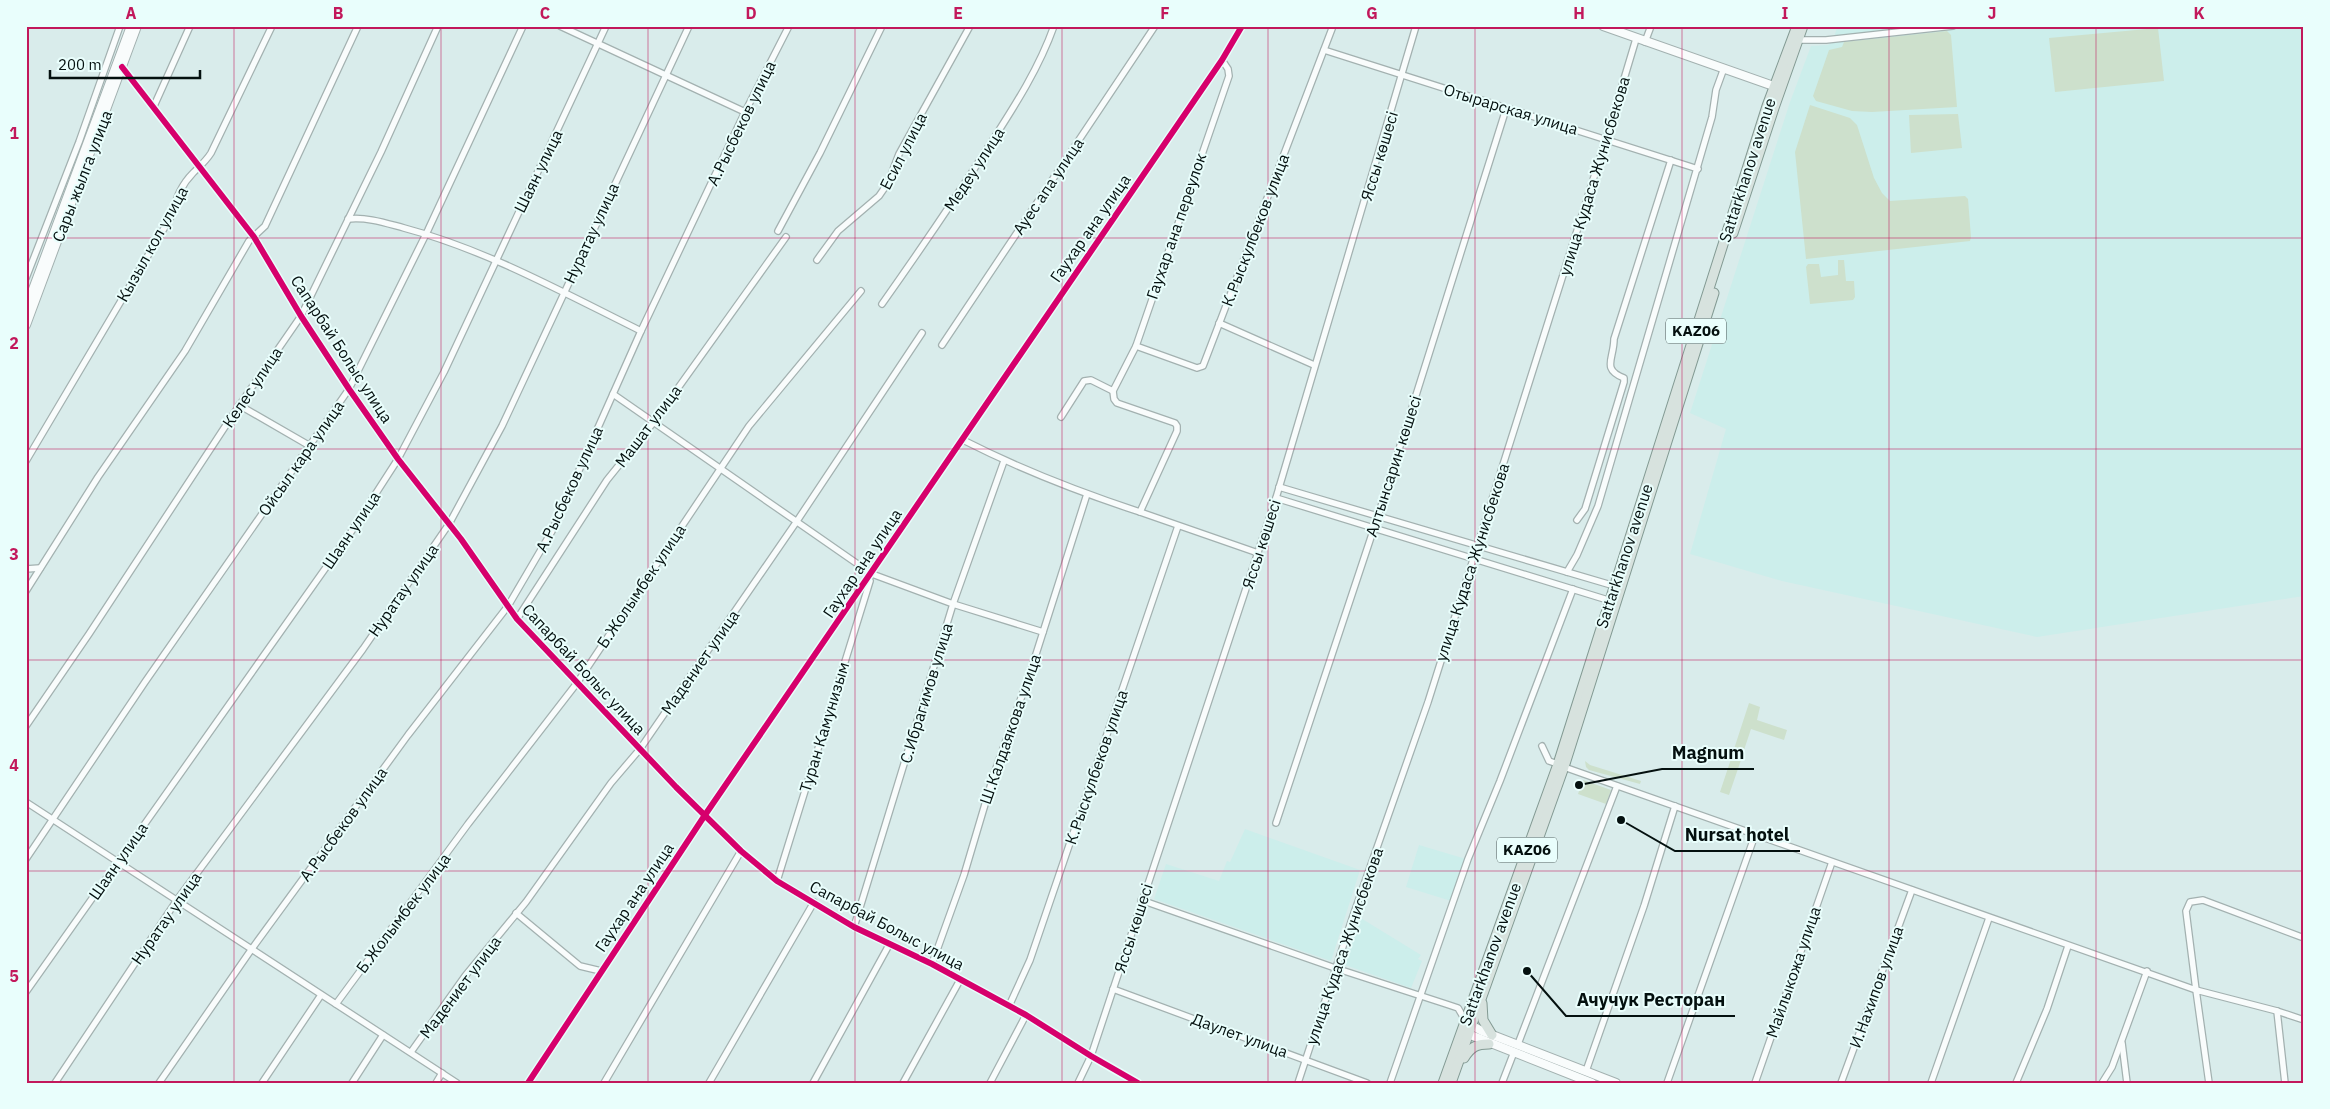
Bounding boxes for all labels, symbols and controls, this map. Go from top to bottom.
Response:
text: A [126,3,137,23]
text: B [333,3,344,23]
text: C [540,3,550,23]
text: D [745,3,757,23]
text: E [953,3,963,23]
text: F [1160,3,1170,23]
text: G [1366,3,1378,23]
text: H [1573,3,1585,23]
text: I [1782,3,1789,23]
text: J [1988,3,1996,23]
text: K [2193,3,2205,23]
scale bar [50,48,200,80]
text: 200 m [58,55,102,74]
street label: А.Рысбеков улица [702,57,780,189]
street label: улица Кудаса Жунисбекова [1554,74,1634,278]
street label: Отырарская улица [1441,79,1581,139]
street label: Sattarkhanov avenue [1714,95,1780,245]
street label: Сары жылга улица [48,107,116,245]
street label: Есил улица [875,109,931,193]
street label: Яссы көшесі [1356,109,1402,203]
text: 1 [9,123,19,143]
street label: Медеу улица [939,123,1009,215]
street label: Шаян улица [509,126,567,216]
street label: Ауес апа улица [1008,133,1088,238]
street label: Гаухар ана переулок [1142,150,1210,302]
street label: К.Рыскулбеков улица [1217,150,1294,309]
street label: Гаухар ана улица [1045,170,1135,286]
street label: Нуратау улица [559,179,623,286]
street label: Кызыл кол улица [112,182,192,305]
street label: Сапарбай Болыс улица [287,271,398,427]
road number: KАZ06 [1666,318,1726,344]
text: 2 [9,333,19,353]
street label: Келес улица [218,343,287,431]
street label: Машат улица [610,380,686,471]
street label: Алтынсарин көшесі [1361,393,1425,539]
street label: Ойсыл кара улица [254,396,349,520]
street label: А.Рысбеков улица [531,423,607,555]
street label: улица Кудаса Жунисбекова [1430,460,1514,664]
street label: Sattarkhanov avenue [1591,481,1657,631]
street label: Шаян улица [318,487,385,573]
street label: Яссы көшесі [1237,497,1285,591]
street label: Гаухар ана улица [818,504,906,621]
street label: Б.Жолымбек улица [592,520,690,652]
street label: Нуратау улица [364,539,443,640]
text: 3 [9,544,19,564]
street label: Сапарбай Болыс улица [518,599,650,739]
street label: Мадениет улица [656,605,744,718]
street label: С.Ибрагимов улица [895,620,957,766]
street label: Ш.Калдаякова улица [975,651,1045,807]
street label: Туран Камунизым [795,659,853,795]
street label: К.Рыскулбеков улица [1060,687,1132,847]
callout: Magnum [1662,736,1754,769]
text: Magnum [1672,741,1744,764]
text: 4 [9,755,19,775]
street label: А.Рысбеков улица [295,763,391,885]
street label: Шаян улица [84,818,152,904]
callout: Nursat hotel [1675,818,1800,851]
text: Nursat hotel [1685,823,1790,846]
street label: Гаухар ана улица [590,838,678,955]
road number: KАZ06 [1497,838,1557,862]
street label: улица Кудаса Жунисбекова [1301,844,1387,1047]
street label: Б.Жолымбек улица [351,849,455,977]
street label: Нуратау улица [127,867,206,968]
street label: Сапарбай Болыс улица [806,876,968,974]
street label: Sattarkhanov avenue [1455,879,1525,1028]
street label: Яссы көшесі [1109,881,1157,975]
street label: Майлыкожа улица [1761,903,1825,1040]
street label: И.Нахипов улица [1845,923,1907,1051]
street label: Мадениет улица [415,931,505,1042]
text: 5 [9,966,19,986]
callout: Ачучук Ресторан [1566,983,1735,1016]
text: Ачучук Ресторан [1577,988,1725,1011]
street label: Даулет улица [1189,1008,1291,1062]

